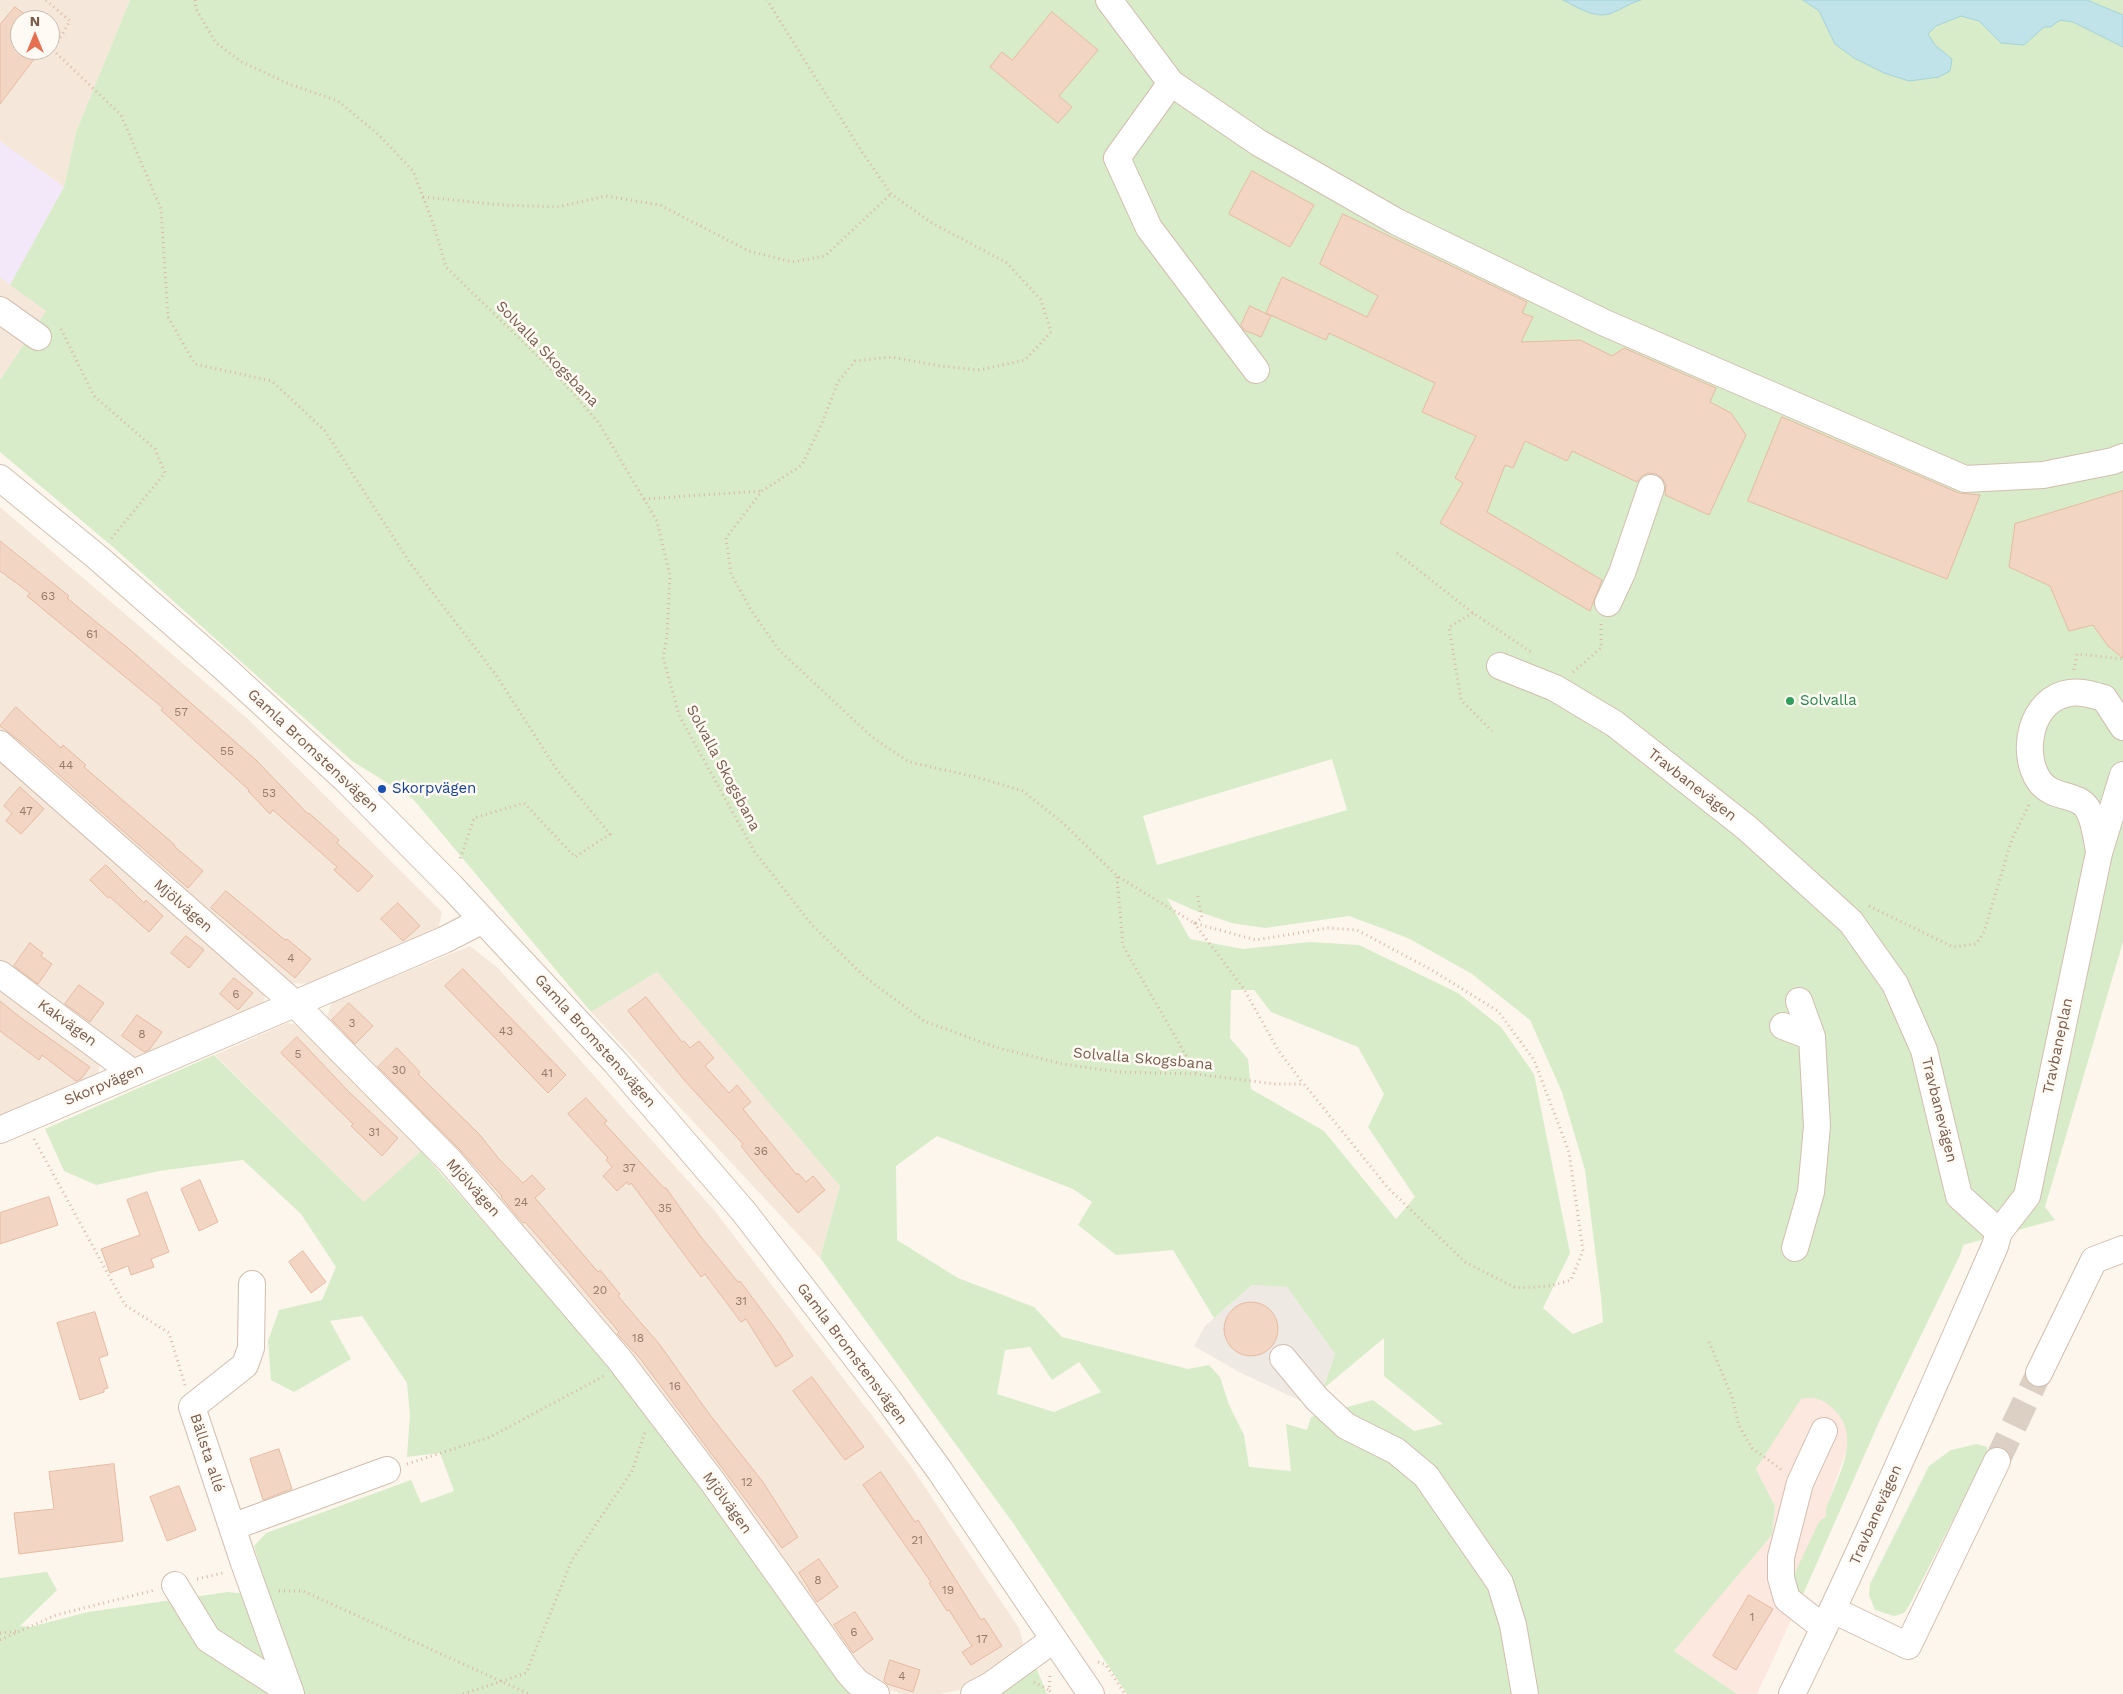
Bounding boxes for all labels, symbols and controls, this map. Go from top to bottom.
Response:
north arrow [10,10,60,60]
text: N [30,13,40,29]
street label: Solvalla Skogsbana [492,297,602,411]
house number: 63 [41,589,55,603]
house number: 61 [86,627,98,641]
street label: Gamla Bromstensvägen [244,686,382,816]
place label: Solvalla [1800,692,1857,710]
marker: Solvalla [1784,695,1796,707]
street label: Solvalla Skogsbana [682,702,764,834]
house number: 57 [174,705,188,719]
house number: 55 [220,744,234,758]
street label: Travbanevägen [1644,745,1740,825]
house number: 44 [59,758,73,772]
place label: Skorpvägen [392,780,476,798]
marker: Skorpvägen [376,783,388,795]
house number: 53 [262,786,276,800]
house number: 47 [19,804,33,818]
street label: Mjölvägen [150,876,216,936]
house number: 4 [287,951,295,965]
street label: Gamla Bromstensvägen [531,971,659,1111]
house number: 6 [232,987,240,1001]
street label: Kakvägen [34,996,100,1050]
street label: Travbaneplan [2039,996,2077,1096]
house number: 3 [349,1016,355,1030]
house number: 43 [499,1024,513,1038]
house number: 8 [138,1027,146,1041]
street label: Solvalla Skogsbana [1072,1044,1214,1074]
house number: 5 [295,1047,301,1061]
street label: Travbanevägen [1917,1056,1961,1164]
street label: Skorpvägen [62,1060,146,1110]
house number: 30 [392,1063,406,1077]
house number: 41 [541,1066,553,1080]
house number: 31 [368,1125,380,1139]
house number: 36 [754,1144,768,1158]
street label: Mjölvägen [442,1155,504,1221]
house number: 37 [622,1161,636,1175]
house number: 24 [514,1195,528,1209]
house number: 35 [658,1201,672,1215]
street label: Gamla Bromstensvägen [793,1280,911,1428]
house number: 20 [593,1283,607,1297]
house number: 31 [735,1294,747,1308]
house number: 18 [632,1331,644,1345]
house number: 16 [669,1379,681,1393]
street label: Bällsta allé [186,1411,228,1495]
street label: Travbanevägen [1846,1462,1906,1568]
street label: Mjölvägen [699,1469,755,1537]
house number: 12 [741,1475,753,1489]
house number: 21 [911,1533,923,1547]
house number: 8 [814,1573,822,1587]
house number: 19 [942,1583,954,1597]
house number: 1 [1750,1610,1754,1624]
house number: 6 [850,1625,858,1639]
house number: 17 [976,1632,988,1646]
house number: 4 [898,1669,906,1683]

